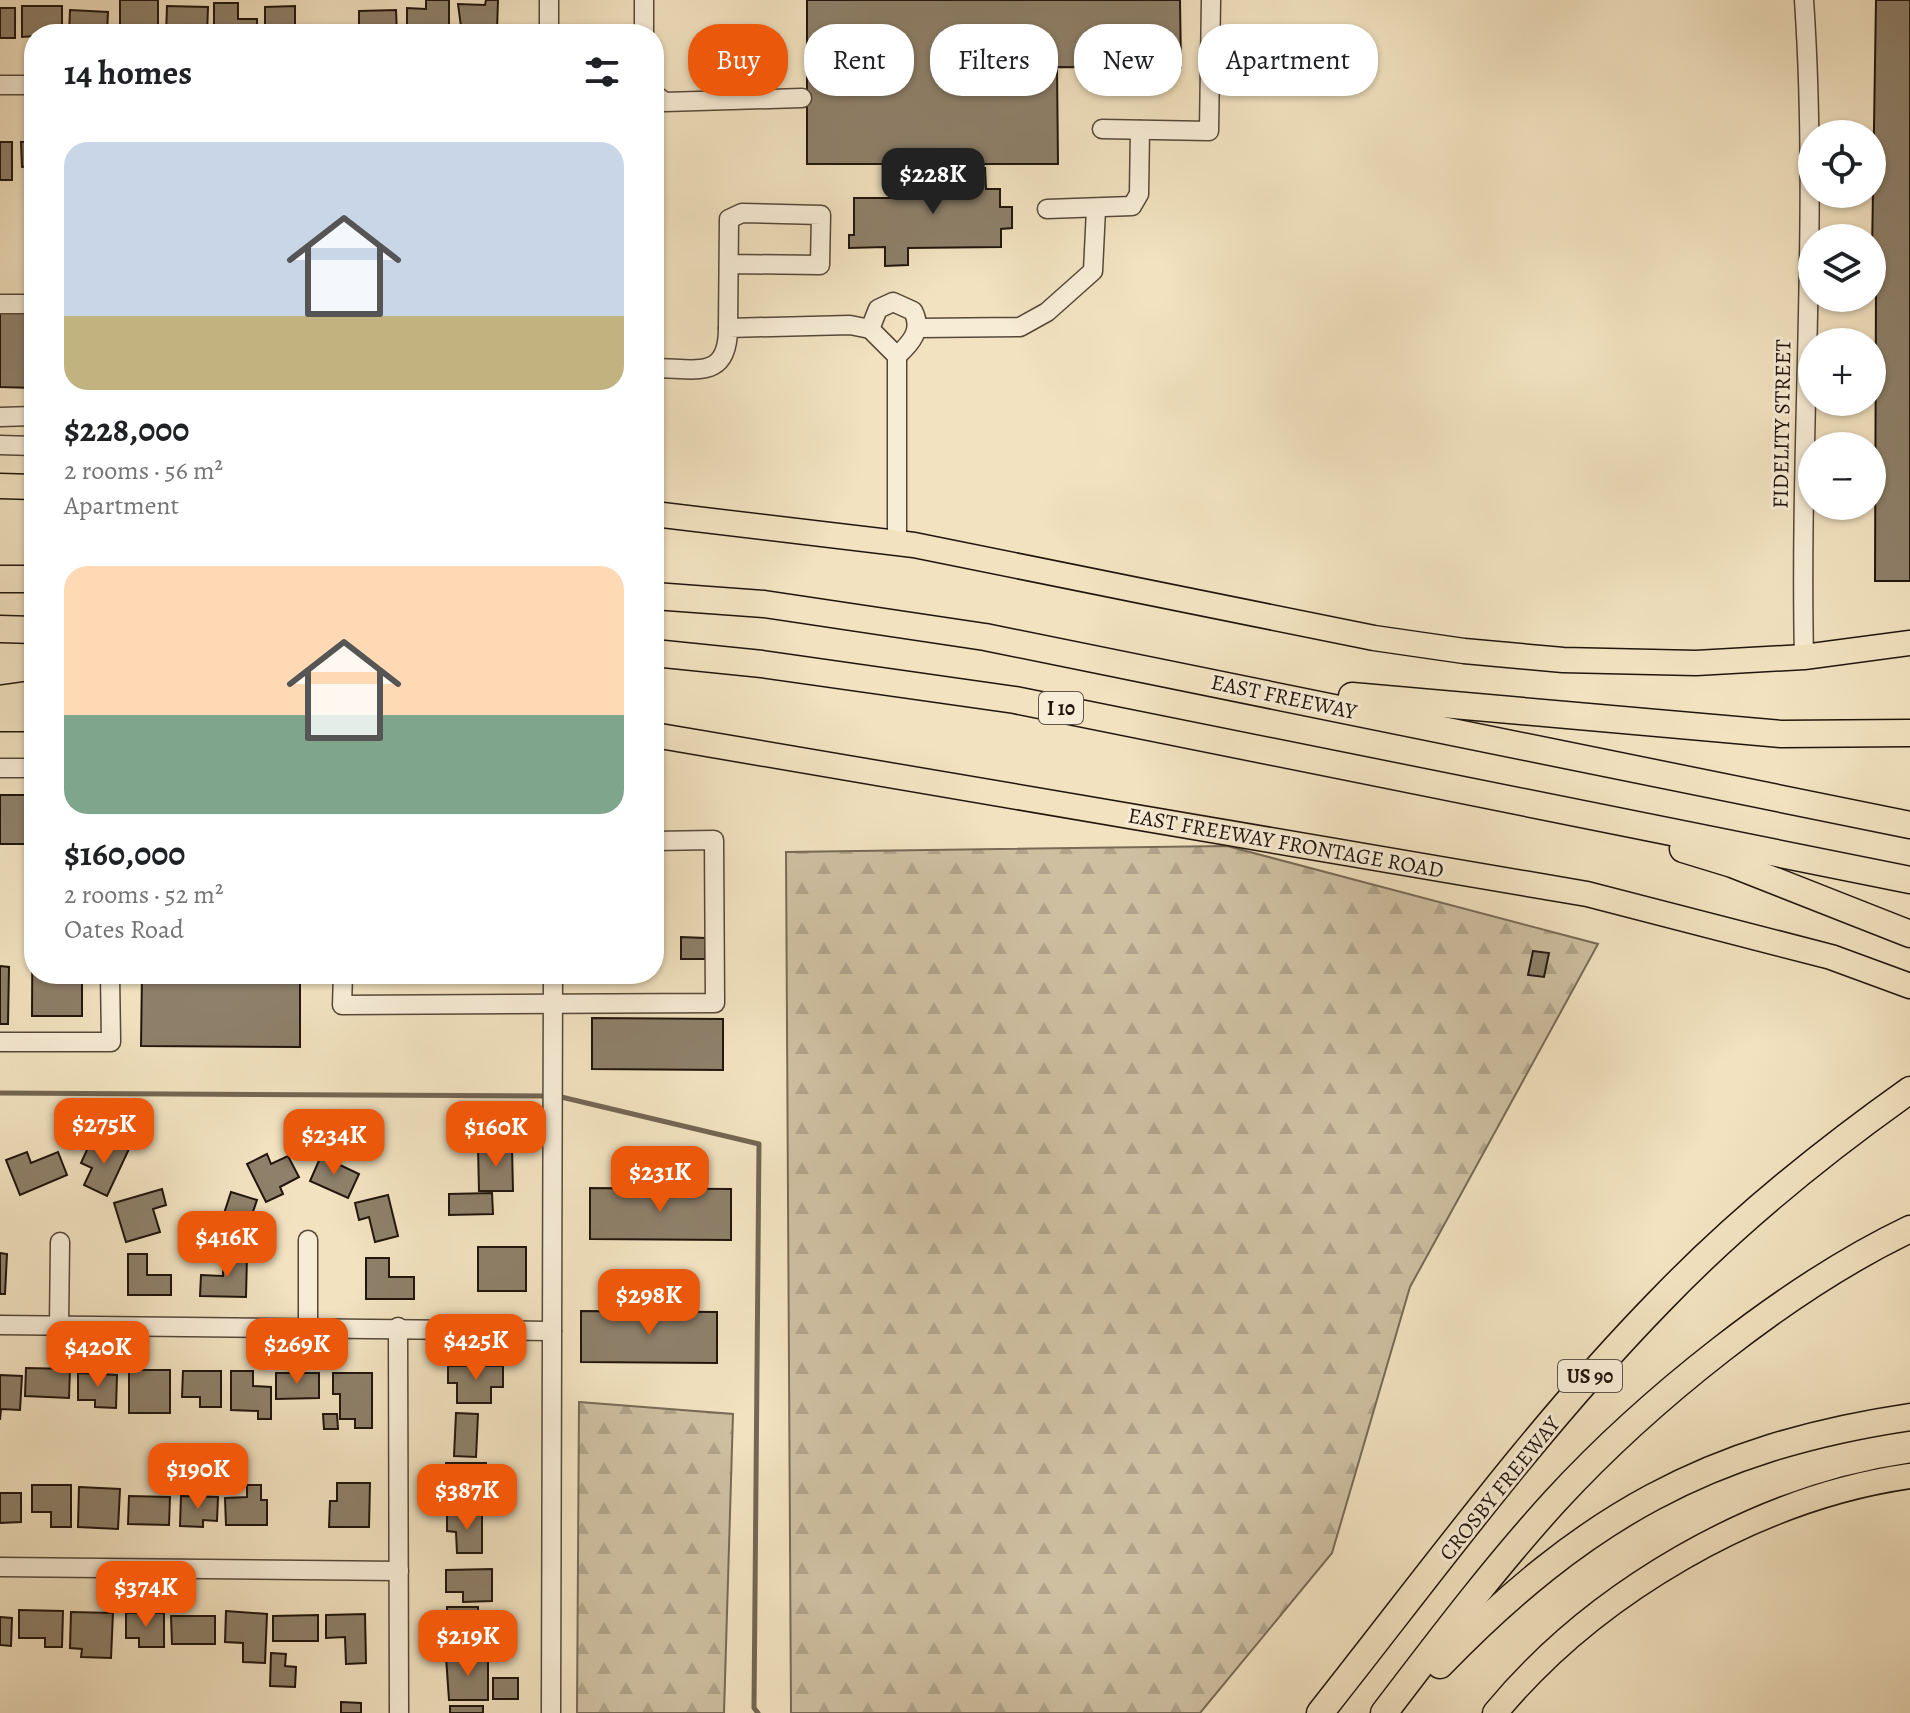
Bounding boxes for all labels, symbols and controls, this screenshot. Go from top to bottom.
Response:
chip: Buy [688,24,788,96]
chip: Rent [804,24,914,96]
chip: Filters [930,24,1058,96]
chip: New [1074,24,1182,96]
chip: Apartment [1198,24,1378,96]
text: 14 homes [64,49,192,96]
icon: filters [580,50,624,94]
map controls [1798,120,1886,520]
button: locate [1798,120,1886,208]
pin: $228K [877,148,989,216]
text: $228K [900,156,966,191]
icon: home [272,194,416,338]
button: layers [1798,224,1886,312]
button: + [1798,328,1886,416]
street label: FIDELITY STREET [1766,339,1798,509]
text: $228,000 [64,406,189,453]
button: − [1798,432,1886,520]
text: 2 rooms · 56 m² [64,453,223,488]
text: Apartment [64,488,179,523]
icon: home [272,618,416,762]
street label: EAST FREEWAY [1208,667,1360,727]
road number: I 10 [1039,692,1083,724]
street label: EAST FREEWAY FRONTAGE ROAD [1126,800,1446,886]
text: $160,000 [64,830,185,877]
text: 2 rooms · 52 m² [64,877,223,912]
text: Oates Road [64,912,184,947]
pin: $275K [48,1098,160,1166]
pin: $160K [440,1101,552,1169]
text: $275K [72,1106,136,1141]
pin: $234K [278,1109,390,1177]
text: $160K [464,1109,528,1144]
text: $234K [301,1117,367,1152]
pin: $231K [604,1146,716,1214]
text: $231K [629,1154,691,1189]
pin: $416K [171,1211,283,1279]
text: $416K [196,1219,258,1254]
pin: $298K [593,1269,705,1337]
text: $298K [616,1277,682,1312]
pin: $425K [420,1314,532,1382]
pin: $269K [241,1318,353,1386]
pin: $420K [42,1321,154,1389]
text: $425K [443,1322,509,1357]
text: $269K [264,1326,330,1361]
text: $420K [64,1329,132,1364]
road number: US 90 [1558,1360,1622,1392]
street label: CROSBY FREEWAY [1432,1409,1568,1567]
pin: $190K [142,1443,254,1511]
text: $190K [166,1451,230,1486]
pin: $387K [411,1464,523,1532]
text: $387K [435,1472,499,1507]
pin: $374K [90,1561,202,1629]
text: $374K [114,1569,178,1604]
pin: $219K [412,1610,524,1678]
text: $219K [436,1618,500,1653]

